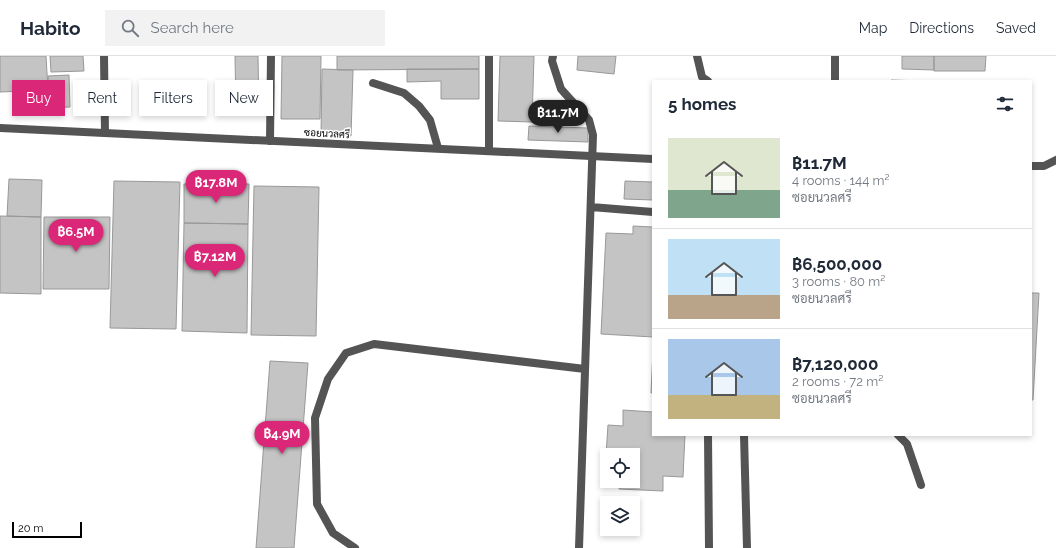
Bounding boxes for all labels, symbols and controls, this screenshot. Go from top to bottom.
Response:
search box [105,10,385,46]
text: Habito [20,17,81,39]
icon: search [119,17,141,39]
text: Search here [151,19,234,37]
text: Map [859,20,887,36]
text: Directions [909,20,974,36]
text: Saved [996,20,1036,36]
chip: Buy [12,80,65,116]
chip: Rent [73,80,131,116]
chip: Filters [139,80,207,116]
chip: New [215,80,273,116]
icon: filters [994,93,1016,115]
text: 5 homes [668,94,736,114]
pin: ฿11.7M [525,100,591,134]
text: ฿11.7M [537,105,579,120]
street label: ซอยนวลศรี [304,126,350,140]
text: ฿11.7M [792,153,847,173]
icon: home [700,154,748,202]
pin: ฿17.8M [183,170,249,204]
text: 4 rooms · 144 m² [792,173,890,188]
text: ฿17.8M [195,175,237,190]
text: ซอยนวลศรี [792,190,852,205]
pin: ฿6.5M [48,219,104,253]
text: ฿6.5M [57,224,95,239]
pin: ฿7.12M [182,244,248,278]
text: ฿7.12M [194,249,236,264]
text: ฿6,500,000 [792,254,882,274]
icon: home [700,255,748,303]
text: 3 rooms · 80 m² [792,274,885,289]
text: ซอยนวลศรี [792,291,852,306]
text: ฿7,120,000 [792,354,878,374]
icon: home [700,355,748,403]
text: 2 rooms · 72 m² [792,374,883,389]
text: ซอยนวลศรี [792,391,852,406]
pin: ฿4.9M [254,421,310,455]
text: ฿4.9M [263,426,301,441]
map controls [600,448,640,536]
button: locate [600,448,640,488]
button: layers [600,496,640,536]
scale bar [12,520,82,539]
text: 20 m [18,522,43,535]

